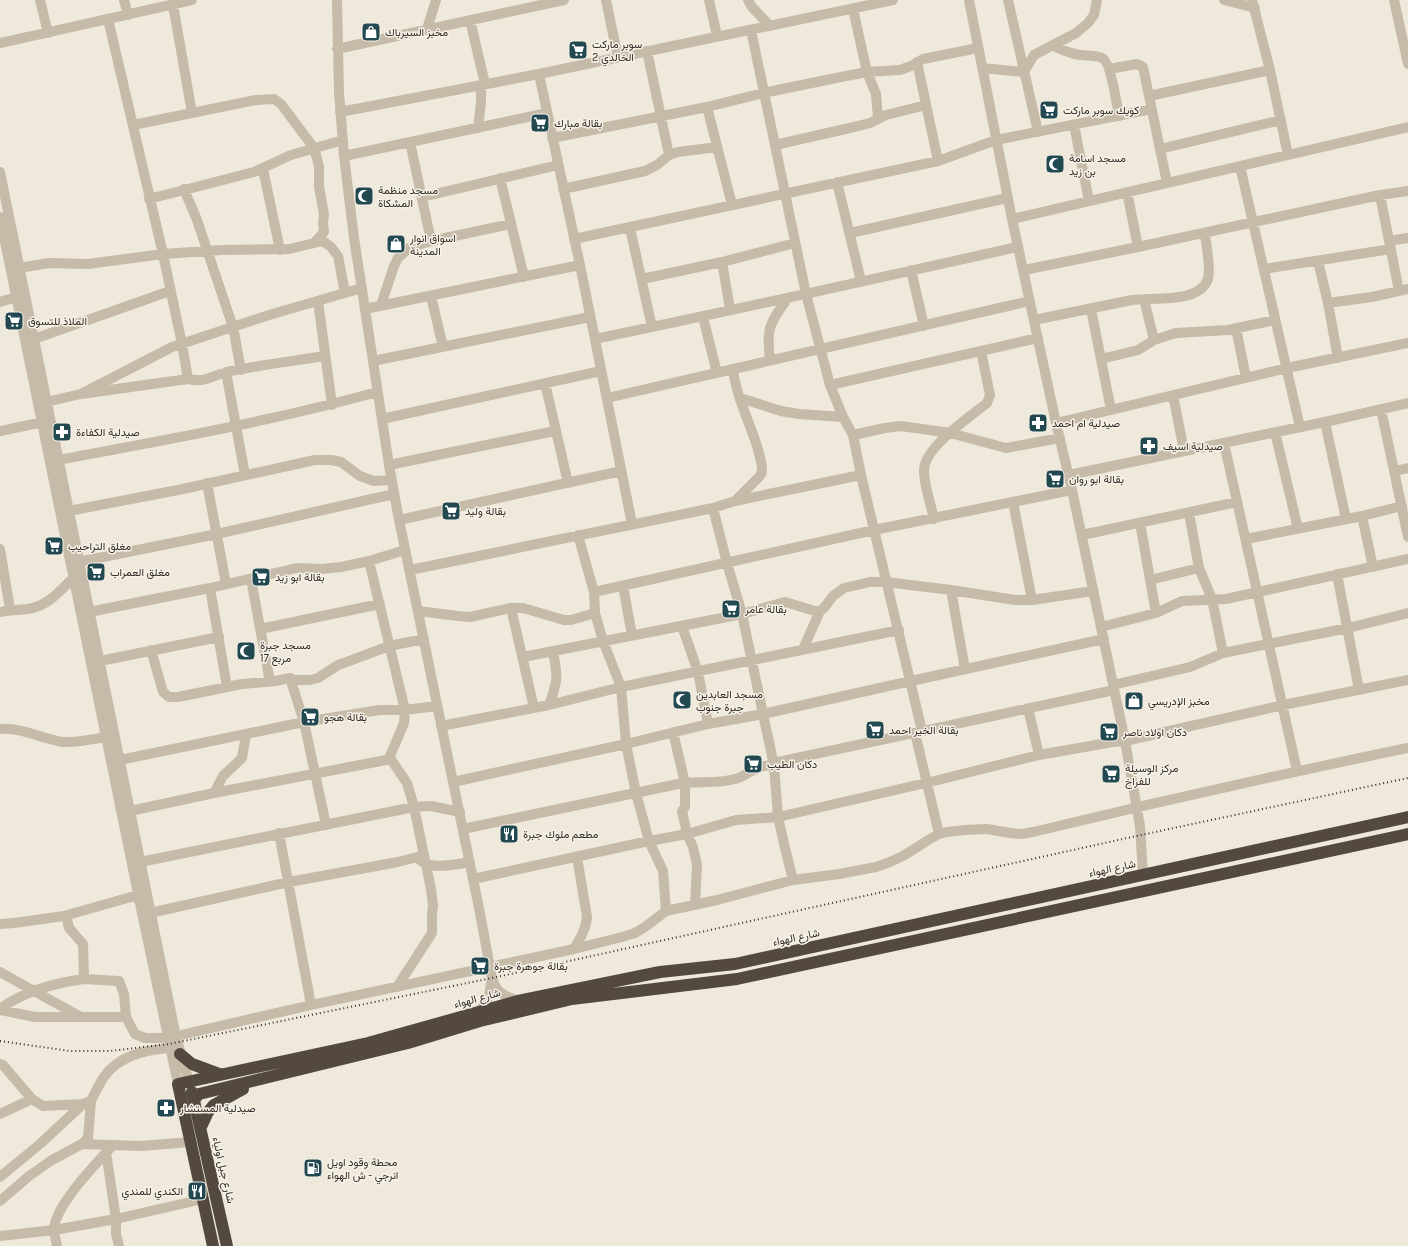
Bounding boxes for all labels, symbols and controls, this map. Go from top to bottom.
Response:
shop icon: مخبز السيرباك [360,21,382,43]
place label: مخبز السيرباك [385,26,448,39]
place label: سوبر ماركت الخالدي 2 [592,38,643,67]
supermarket icon: سوبر ماركت الخالدي 2 [567,39,589,61]
supermarket icon: كويك سوبر ماركت [1038,99,1060,121]
place label: كويك سوبر ماركت [1063,104,1139,117]
supermarket icon: بقالة مبارك [529,112,551,134]
place label: بقالة مبارك [554,117,602,130]
place label: مسجد اسامة بن زيد [1069,152,1126,178]
mosque icon: مسجد اسامة بن زيد [1044,153,1066,175]
place label: مسجد منظمة المشكاة [378,184,438,210]
mosque icon: مسجد منظمة المشكاة [353,185,375,207]
place label: اسواق انوار المدينة [409,232,456,258]
shop icon: اسواق انوار المدينة [385,233,407,255]
supermarket icon: الملاذ للتسوق [3,310,25,332]
place label: الملاذ للتسوق [28,315,87,328]
pharmacy icon: صيدلية ام احمد [1027,412,1049,434]
place label: صيدلية ام احمد [1052,417,1120,431]
pharmacy icon: صيدلية الكفاءة [51,421,73,443]
place label: صيدلية الكفاءة [76,426,140,439]
pharmacy icon: صيدلية اسيف [1138,435,1160,457]
place label: صيدلية اسيف [1163,440,1223,453]
supermarket icon: بقالة ابو روان [1044,468,1066,490]
place label: بقالة ابو روان [1069,473,1124,486]
supermarket icon: بقالة وليد [440,500,462,522]
place label: بقالة وليد [465,505,506,518]
supermarket icon: مغلق التراحيب [43,535,65,557]
place label: مغلق التراحيب [68,540,131,553]
supermarket icon: مغلق العمراب [85,561,107,583]
place label: مغلق العمراب [110,566,170,579]
supermarket icon: بقالة ابو زيد [250,566,272,588]
place label: بقالة ابو زيد [275,571,324,584]
supermarket icon: بقالة عامر [720,598,742,620]
place label: بقالة عامر [744,603,787,616]
place label: مسجد جبرة مربع 17 [260,639,311,666]
mosque icon: مسجد جبرة مربع 17 [235,640,257,662]
place label: مسجد العابدين جبرة جنوب [696,688,763,714]
mosque icon: مسجد العابدين جبرة جنوب [671,689,693,711]
shop icon: مخبز الإدريسي [1123,690,1145,712]
place label: مخبز الإدريسي [1148,695,1210,711]
supermarket icon: بقالة هجو [299,706,321,728]
place label: بقالة هجو [324,711,367,724]
supermarket icon: بقالة الخير احمد [864,719,886,741]
supermarket icon: دكان اولاد ناصر [1098,721,1120,743]
place label: بقالة الخير احمد [889,724,959,737]
place label: دكان اولاد ناصر [1122,726,1187,739]
supermarket icon: دكان الطيب [742,753,764,775]
place label: دكان الطيب [767,758,817,771]
place label: مركز الوسيلة للفراخ [1125,762,1178,789]
supermarket icon: مركز الوسيلة للفراخ [1100,763,1122,785]
restaurant icon: مطعم ملوك جبرة [498,823,520,845]
place label: مطعم ملوك جبرة [523,828,599,842]
street label: شارع الهواء [1087,857,1137,881]
street label: شارع الهواء [771,926,821,950]
supermarket icon: بقالة جوهرة جبرة [469,955,491,977]
place label: بقالة جوهرة جبرة [494,960,568,973]
street label: شارع الهواء [452,986,502,1012]
pharmacy icon: صيدلية المستشار [155,1097,177,1119]
place label: صيدلية المستشار [179,1102,256,1115]
street label: شارع جبل اولياء [209,1136,238,1205]
place label: محطة وقود اويل انرجي - ش الهواء [327,1156,398,1185]
fuel station icon: محطة وقود اويل انرجي - ش الهواء [302,1157,324,1179]
restaurant icon: الكندي للمندي [186,1180,208,1202]
place label: الكندي للمندي [121,1185,183,1201]

